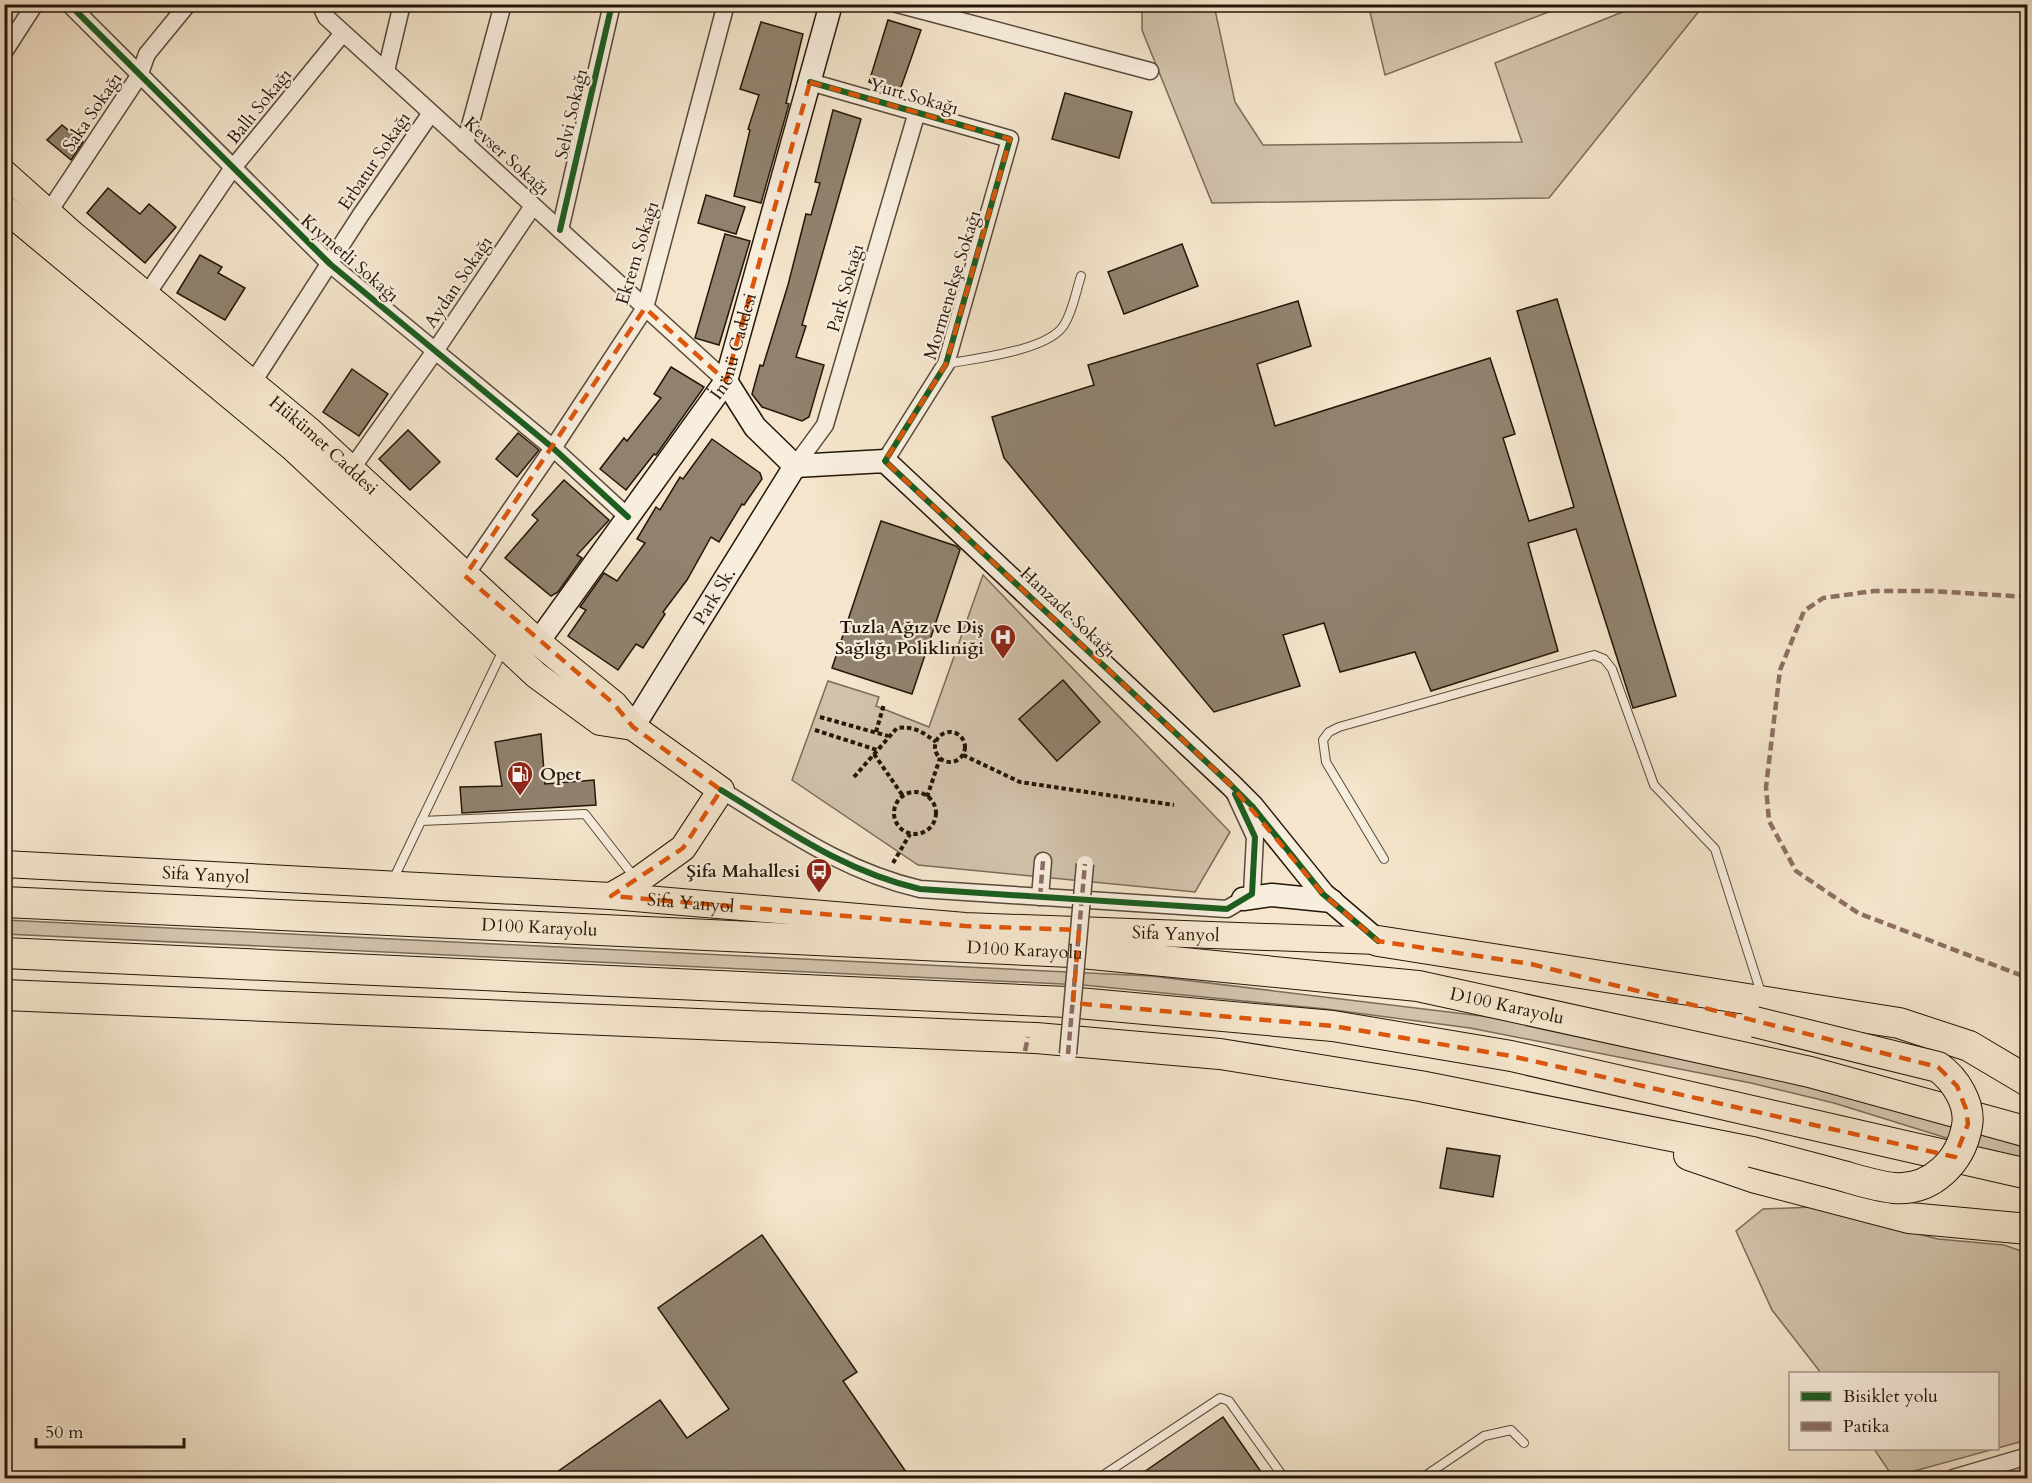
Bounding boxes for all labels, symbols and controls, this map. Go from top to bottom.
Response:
street label: Ballı Sokağı [221,63,298,149]
street label: Selvi Sokağı [549,66,594,162]
street label: Saka Sokağı [57,68,128,157]
street label: Yurt Sokağı [866,72,961,121]
street label: Erbatur Sokağı [332,107,416,215]
street label: Kevser Sokağı [458,111,555,202]
street label: Ekrem Sokağı [610,198,665,308]
street label: Mormenekşe Sokağı [918,207,987,363]
street label: Kıymetli Sokağı [295,209,404,308]
street label: Aydan Sokağı [418,231,498,333]
street label: Park Sokağı [821,241,870,335]
street label: İnönü Caddesi [704,290,763,405]
street label: Hükümet Caddesi [264,390,383,501]
street label: Hanzade Sokağı [1014,561,1121,663]
street label: Park Sk. [687,563,742,630]
place label: Tuzla Ağız ve Diş Sağlığı Polikliniği [835,615,984,661]
hospital icon: Tuzla Ağız ve Diş Sağlığı Polikliniği [988,622,1018,660]
fuel station icon: Opet [505,759,535,797]
place label: Opet [540,762,582,787]
bus stop icon: Şifa Mahallesi [804,856,834,894]
place label: Şifa Mahallesi [686,859,800,884]
street label: Sifa Yanyol [161,860,250,890]
street label: Sifa Yanyol [646,887,736,919]
street label: D100 Karayolu [481,912,598,943]
street label: Sifa Yanyol [1132,920,1220,948]
street label: D100 Karayolu [966,935,1084,966]
street label: D100 Karayolu [1447,981,1567,1031]
legend [1789,1372,1999,1450]
text: Bisiklet yolu [1843,1384,1938,1409]
scale bar [36,1411,184,1449]
text: Patika [1843,1414,1890,1439]
text: 50 m [45,1420,84,1445]

